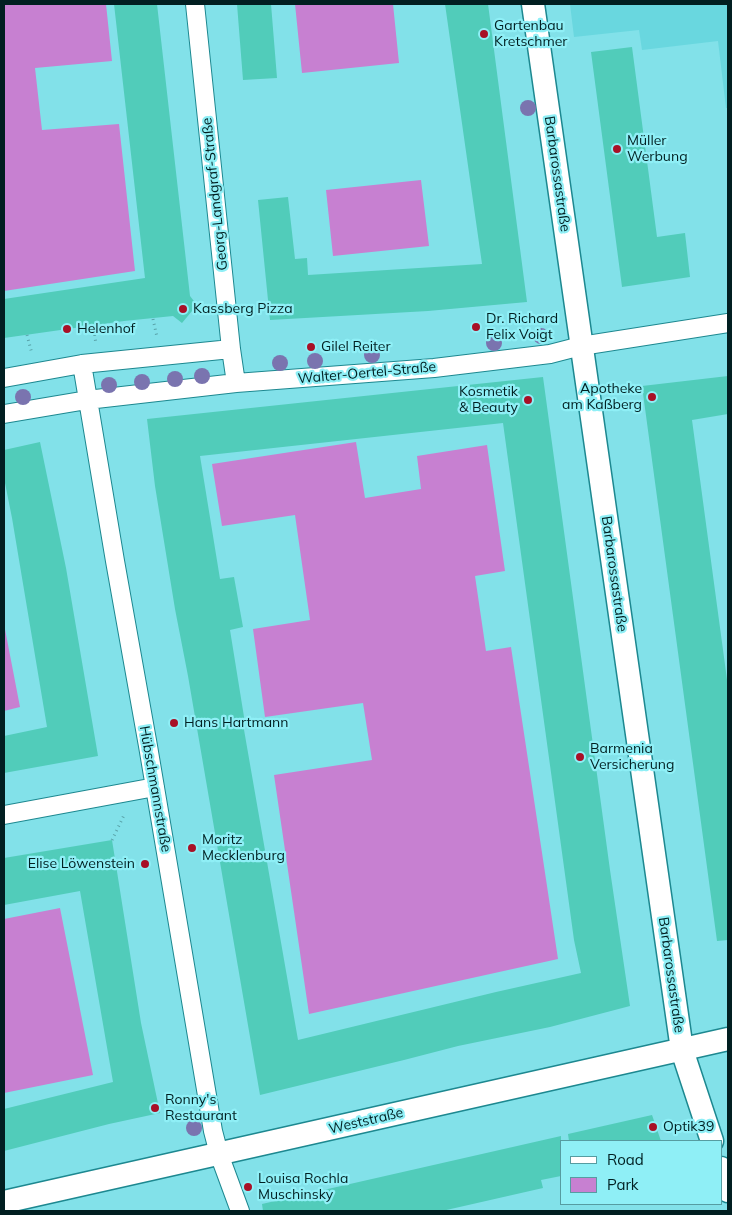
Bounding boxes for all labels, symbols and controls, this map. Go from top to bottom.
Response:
place label: Gartenbau Kretschmer [494,18,567,50]
marker: Gartenbau Kretschmer [478,28,490,40]
street label: Barbarossastraße [541,115,573,233]
street label: Georg-Landgraf-Straße [199,117,231,271]
place label: Müller Werbung [627,133,688,166]
marker: Müller Werbung [611,143,623,155]
place label: Kassberg Pizza [193,301,293,317]
marker: Kassberg Pizza [177,303,189,315]
place label: Dr. Richard Felix Voigt [486,311,558,344]
place label: Helenhof [77,321,135,337]
marker: Dr. Richard Felix Voigt [470,321,482,333]
marker: Helenhof [61,323,73,335]
place label: Gilel Reiter [321,339,391,355]
marker: Gilel Reiter [305,341,317,353]
street label: Walter-Oertel-Straße [297,359,437,387]
place label: Apotheke am Kaßberg [562,381,642,414]
place label: Kosmetik & Beauty [459,384,518,417]
marker: Apotheke am Kaßberg [646,391,658,403]
marker: Kosmetik & Beauty [522,394,534,406]
street label: Barbarossastraße [598,515,630,633]
place label: Hans Hartmann [184,715,289,731]
marker: Hans Hartmann [168,717,180,729]
street label: Hübschmannstraße [136,724,174,854]
place label: Barmenia Versicherung [590,741,674,774]
marker: Barmenia Versicherung [574,751,586,763]
place label: Moritz Mecklenburg [202,832,285,864]
marker: Moritz Mecklenburg [186,842,198,854]
place label: Elise Löwenstein [28,856,135,872]
marker: Elise Löwenstein [139,858,151,870]
street label: Barbarossastraße [655,916,687,1034]
place label: Ronny's Restaurant [165,1092,237,1124]
marker: Ronny's Restaurant [149,1102,161,1114]
street label: Weststraße [327,1104,405,1138]
place label: Optik39 [663,1119,714,1135]
marker: Optik39 [647,1121,659,1133]
legend [560,1140,722,1205]
text: Road [607,1150,644,1169]
place label: Louisa Rochla Muschinsky [258,1171,348,1204]
text: Park [607,1175,639,1194]
marker: Louisa Rochla Muschinsky [242,1181,254,1193]

